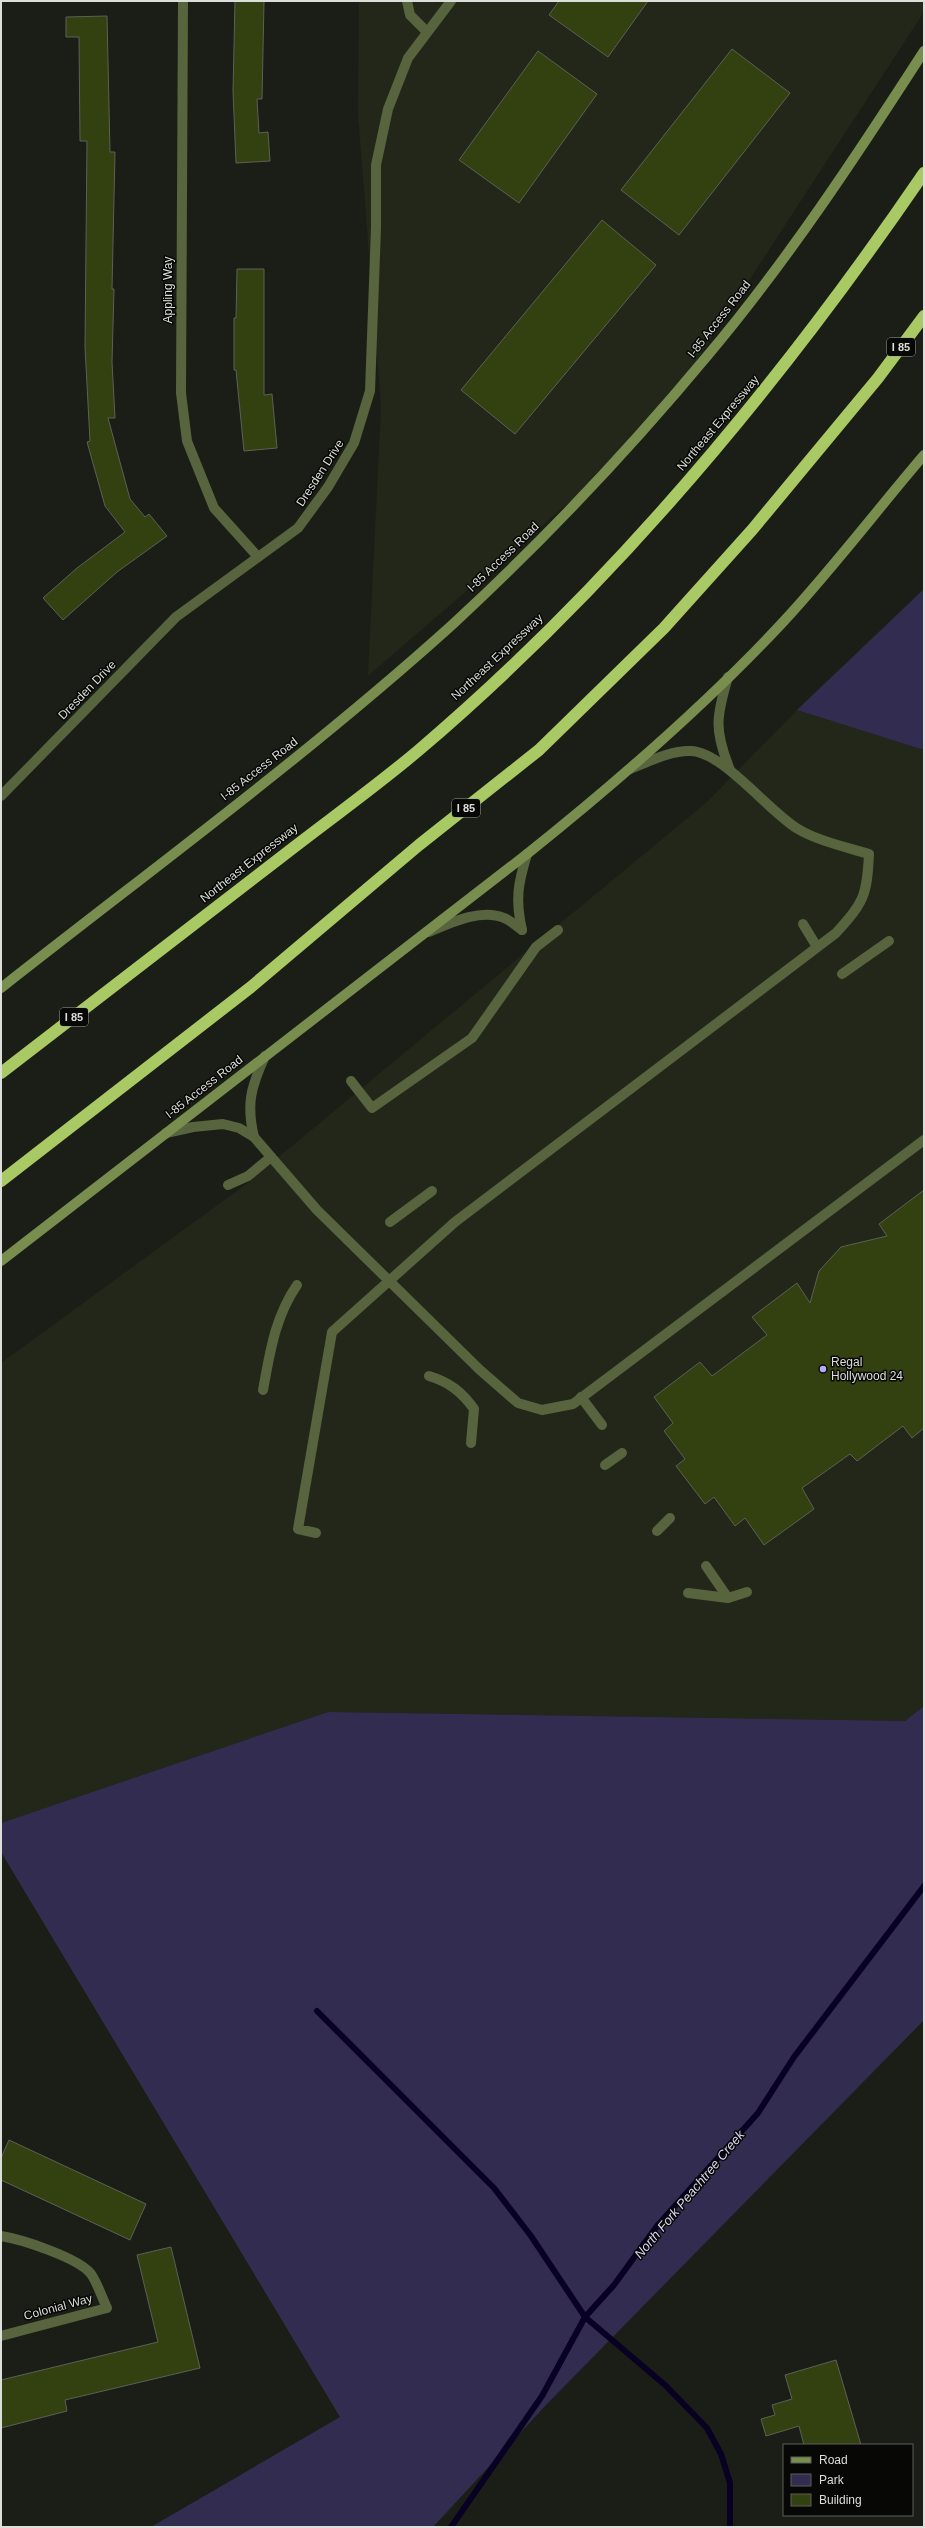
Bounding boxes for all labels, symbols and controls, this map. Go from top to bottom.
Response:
street label: Appling Way [161,257,175,323]
street label: I-85 Access Road [685,278,753,360]
road number: I 85 [887,338,915,356]
street label: Northeast Expressway [674,373,762,473]
street label: Dresden Drive [293,437,347,509]
street label: I-85 Access Road [464,519,542,595]
street label: Northeast Expressway [448,611,546,703]
street label: Dresden Drive [55,657,119,722]
street label: I-85 Access Road [218,735,300,803]
road number: I 85 [452,799,480,817]
street label: Northeast Expressway [197,821,301,905]
road number: I 85 [60,1008,88,1026]
street label: I-85 Access Road [163,1053,245,1121]
place label: Regal Hollywood 24 [831,1355,903,1383]
marker: Regal Hollywood 24 [818,1364,828,1374]
water label: North Fork Peachtree Creek [631,2126,748,2261]
street label: Colonial Way [22,2291,94,2323]
legend [783,2444,913,2516]
text: Road [819,2453,848,2467]
text: Park [819,2473,845,2487]
text: Building [819,2493,862,2507]

